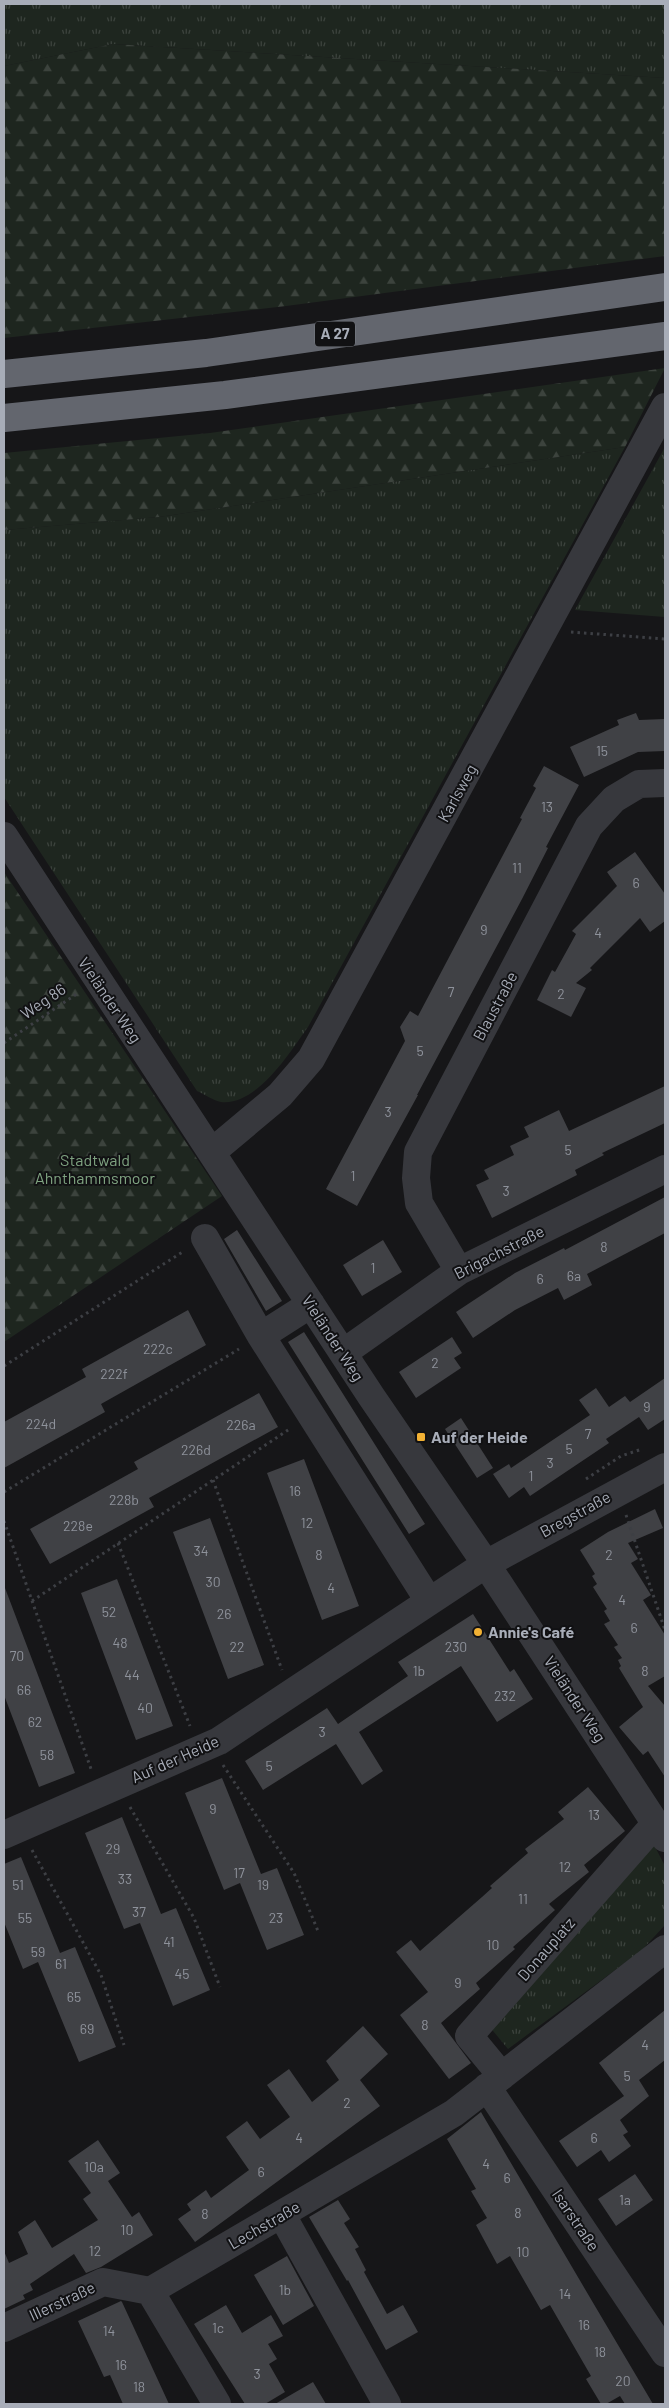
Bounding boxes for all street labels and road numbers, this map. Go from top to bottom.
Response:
road number: A 27 [315,322,355,346]
street label: Karlsweg [433,761,480,825]
street label: Vieländer Weg [75,953,146,1046]
street label: Blaustraße [468,968,521,1044]
street label: Weg 86 [17,979,69,1022]
street label: Brigachstraße [451,1221,547,1282]
street label: Vieländer Weg [298,1291,368,1384]
street label: Bregstraße [536,1486,613,1541]
street label: Vieländer Weg [540,1652,610,1745]
street label: Auf der Heide [128,1731,222,1786]
street label: Donauplatz [513,1913,578,1984]
street label: Isarstraße [549,2185,604,2254]
street label: Lechstraße [225,2196,303,2253]
street label: Illerstraße [26,2277,98,2324]

